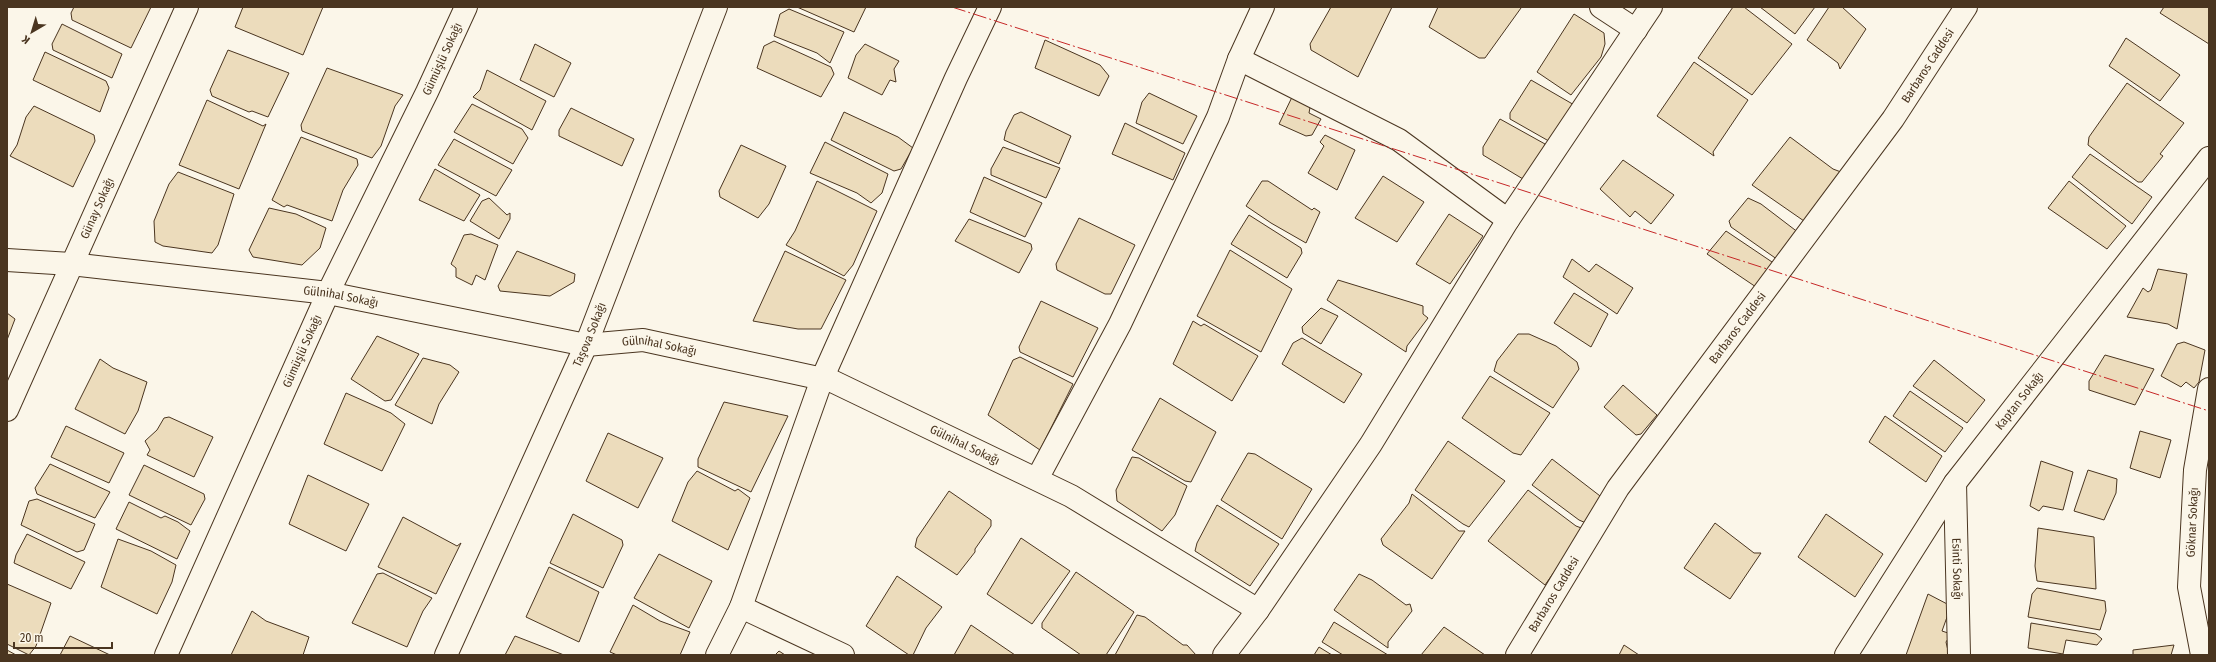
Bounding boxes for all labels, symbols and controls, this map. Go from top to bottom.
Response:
north arrow [12,12,52,52]
street label: Gümüşlü Sokağı [419,20,465,97]
street label: Barbaros Caddesi [1898,26,1957,105]
text: K [19,32,33,47]
street label: Günay Sokağı [77,175,117,241]
street label: Gülnihal Sokağı [303,283,380,310]
street label: Barbaros Caddesi [1706,289,1769,366]
street label: Taşova Sokağı [570,301,609,369]
street label: Gümüşlü Sokağı [280,312,324,390]
street label: Gülnihal Sokağı [621,333,698,358]
street label: Kaptan Sokağı [1992,369,2046,432]
street label: Gülnihal Sokağı [928,422,1002,468]
street label: Göknar Sokağı [2184,487,2201,558]
street label: Esinti Sokağı [1949,538,1965,600]
street label: Barbaros Caddesi [1526,554,1582,635]
scale bar [14,624,112,650]
text: 20 m [20,631,44,645]

